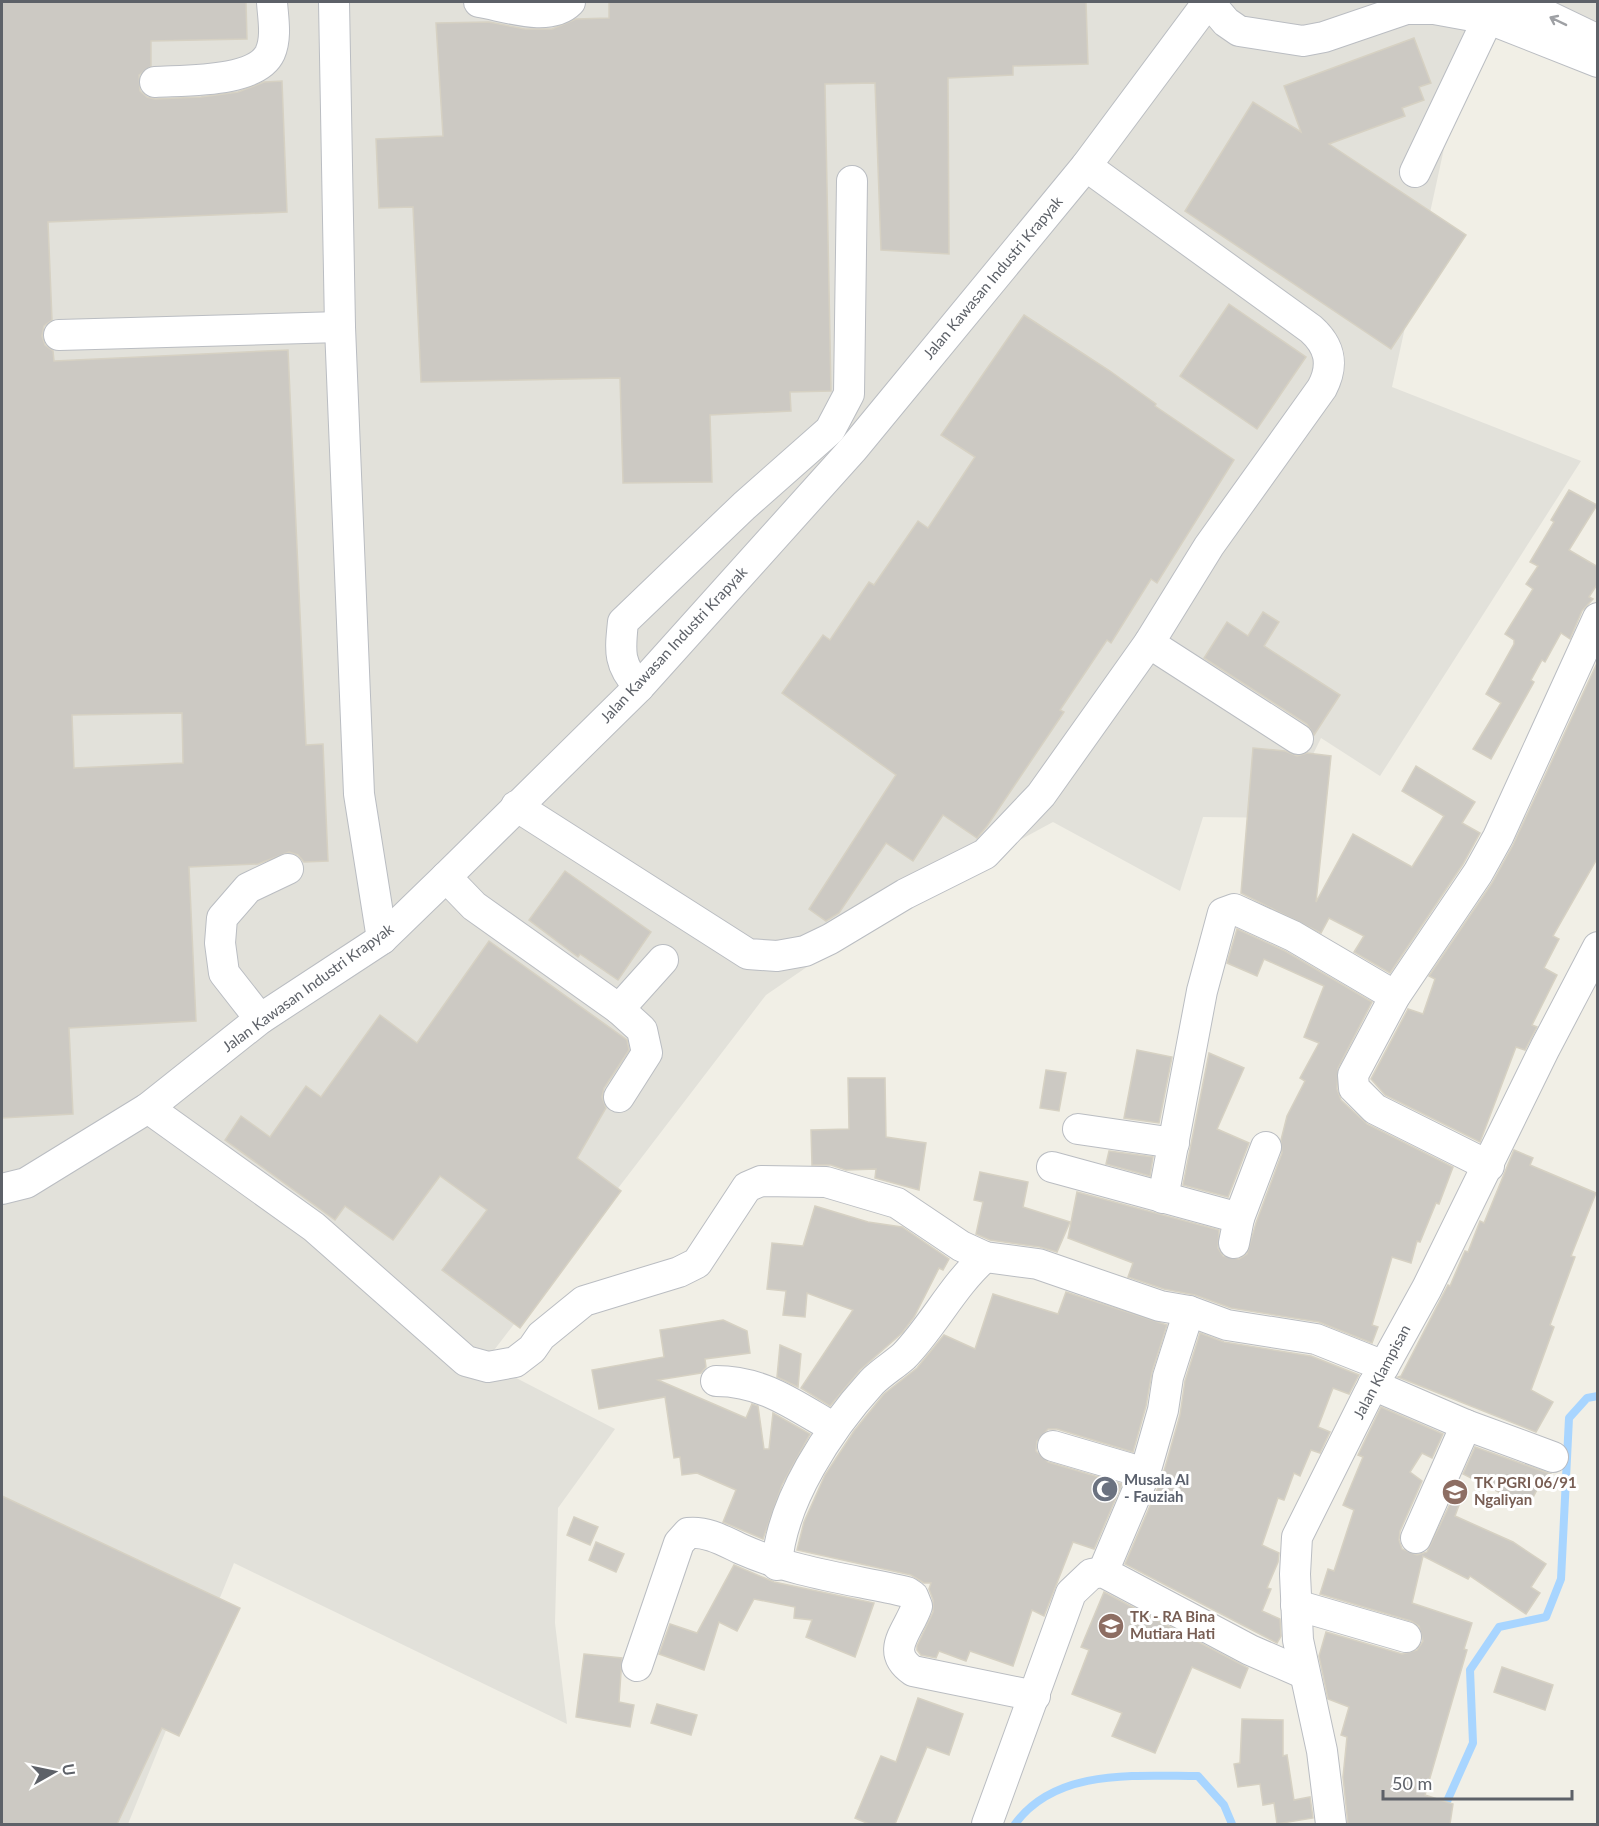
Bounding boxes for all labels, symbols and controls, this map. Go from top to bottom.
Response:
one-way arrow [1550,14,1568,26]
street label: Jalan Kawasan Industri Krapyak [919,192,1066,362]
street label: Jalan Kawasan Industri Krapyak [596,562,751,726]
street label: Jalan Kawasan Industri Krapyak [218,919,397,1055]
street label: Jalan Klampisan [1349,1321,1414,1422]
place label: Musala Al - Fauziah [1124,1470,1189,1505]
place label: TK PGRI 06/91 Ngaliyan [1474,1473,1577,1508]
mosque icon: Musala Al - Fauziah [1090,1474,1120,1504]
school or university icon: TK PGRI 06/91 Ngaliyan [1440,1477,1470,1507]
place label: TK - RA Bina Mutiara Hati [1130,1607,1215,1642]
school or university icon: TK - RA Bina Mutiara Hati [1096,1611,1126,1641]
north arrow [24,1742,84,1802]
text: U [59,1762,80,1777]
scale bar [1383,1763,1572,1801]
text: 50 m [1392,1772,1432,1794]

